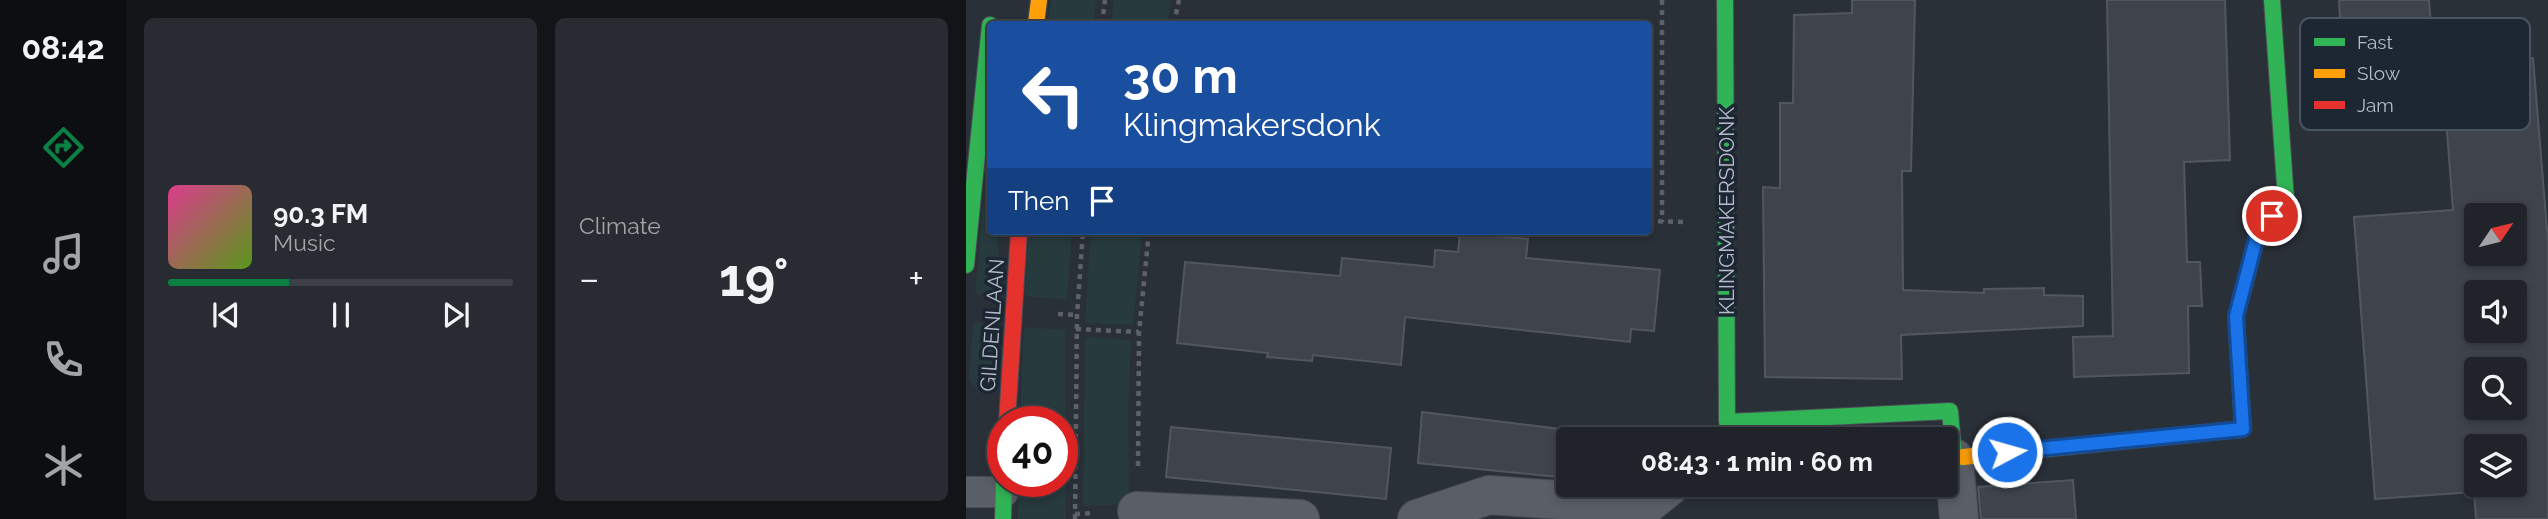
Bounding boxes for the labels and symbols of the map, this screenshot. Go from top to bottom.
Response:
legend [2300,18,2530,130]
text: Fast [2357,31,2393,53]
text: Slow [2357,62,2401,84]
text: Jam [2357,94,2394,116]
street label: KLINGMAKERSDONK [1714,106,1739,315]
pin [2242,186,2302,246]
north arrow [2464,203,2527,266]
street label: GILDENLAAN [975,258,1009,392]
speed limit sign: 40 [987,406,1078,497]
position arrow [1970,415,2044,489]

